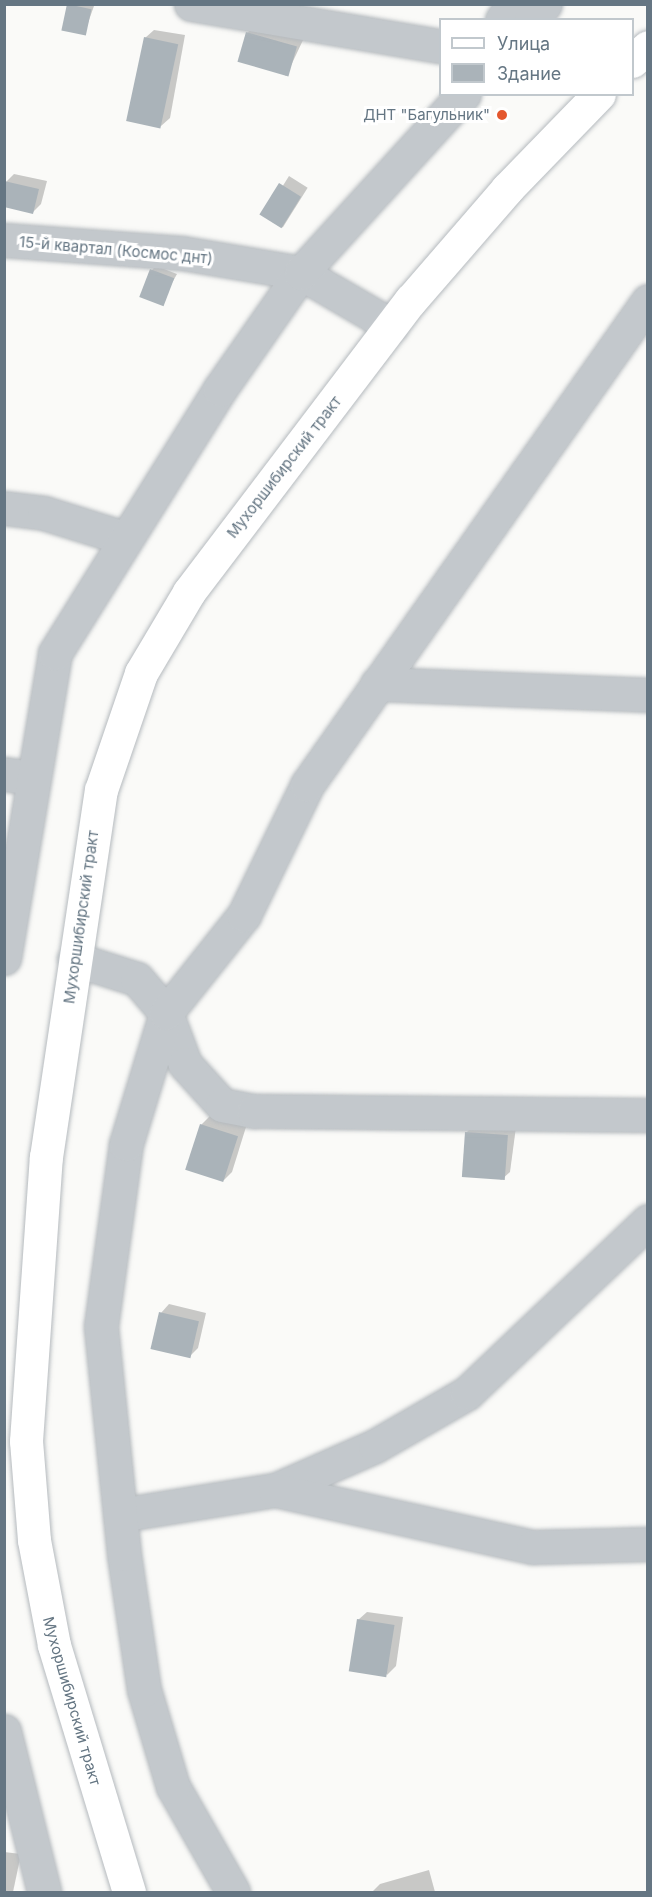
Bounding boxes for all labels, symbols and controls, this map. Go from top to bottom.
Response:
legend [439,18,634,96]
text: Улица [497,33,550,54]
text: Здание [497,63,561,84]
place label: ДНТ "Багульник" [363,106,490,124]
marker: ДНТ "Багульник" [495,108,509,122]
street label: 15-й квартал (Космос днт) [18,233,214,267]
street label: Мухоршибирский тракт [223,393,345,541]
street label: Мухоршибирский тракт [60,829,102,1005]
street label: Мухоршибирский тракт [39,1614,105,1788]

